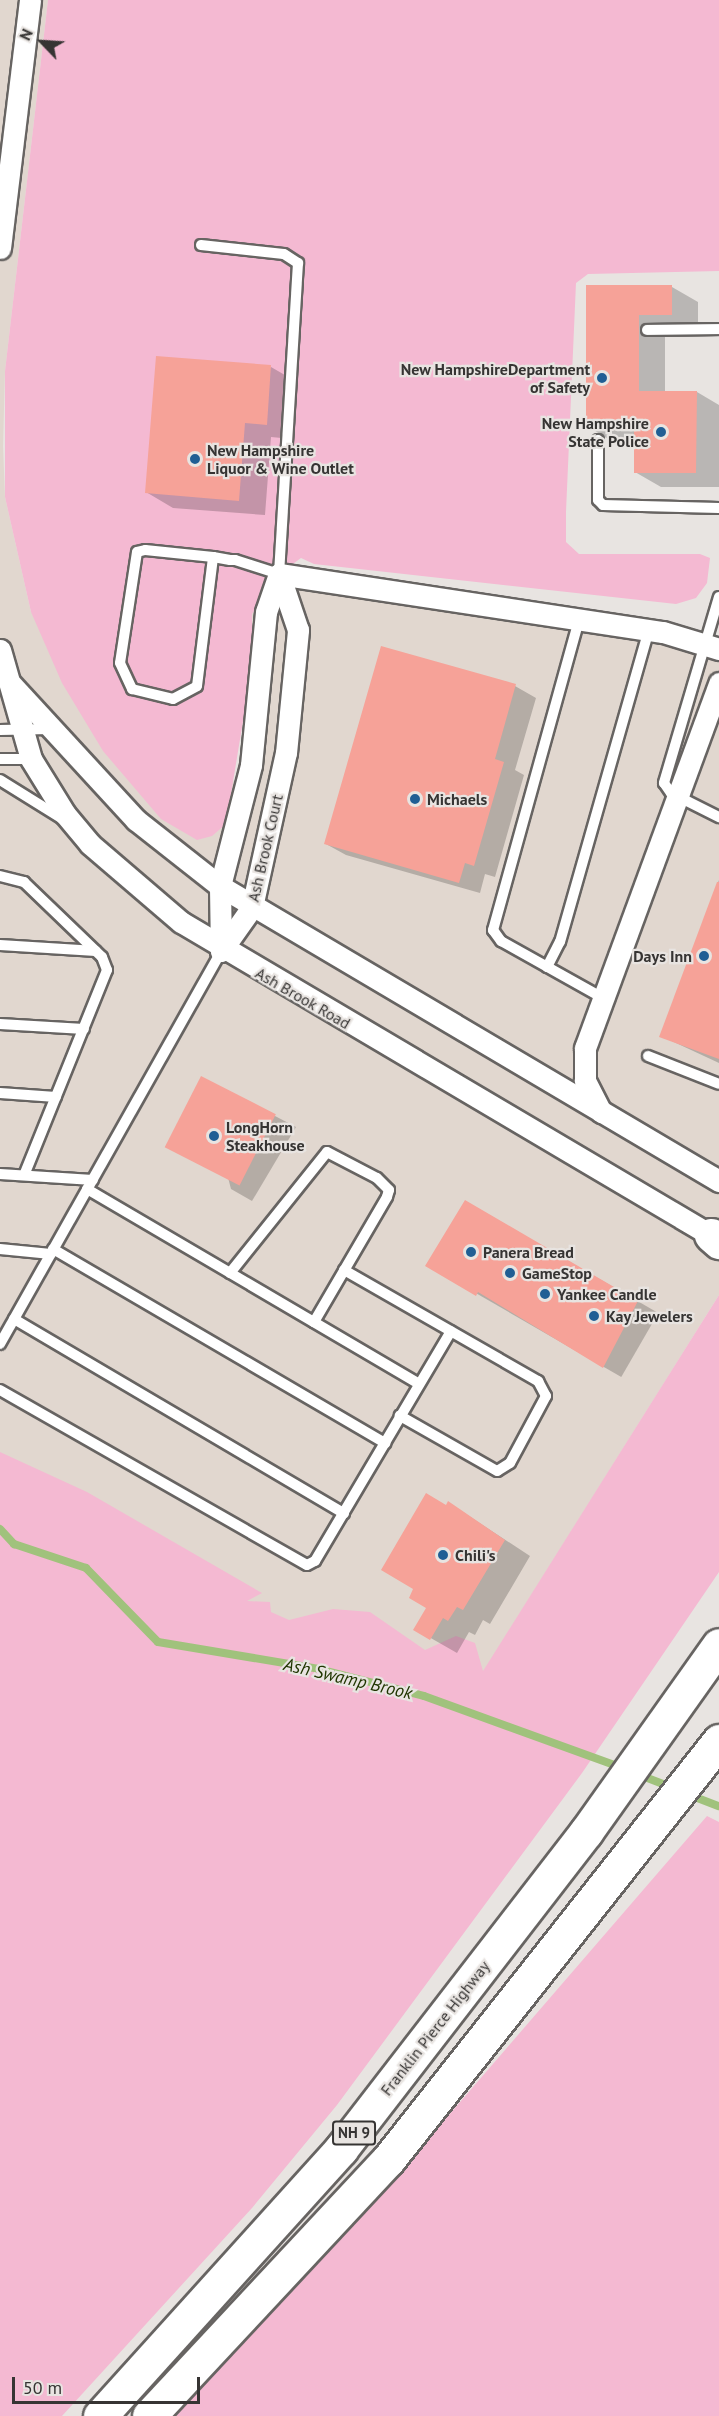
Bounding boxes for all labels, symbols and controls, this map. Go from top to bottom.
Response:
north arrow [12,12,72,72]
text: N [14,25,37,43]
place label: New HampshireDepartment of Safety [400,359,590,397]
marker: New HampshireDepartment of Safety [595,371,609,385]
place label: New Hampshire State Police [541,413,649,451]
marker: New Hampshire State Police [654,425,668,439]
place label: New Hampshire Liquor & Wine Outlet [207,440,354,478]
marker: New Hampshire Liquor & Wine Outlet [188,452,202,466]
place label: Michaels [427,789,487,809]
street label: Ash Brook Court [243,792,287,904]
marker: Michaels [408,792,422,806]
place label: Days Inn [633,946,692,966]
marker: Days Inn [697,949,711,963]
street label: Ash Brook Road [252,963,354,1033]
place label: LongHorn Steakhouse [226,1117,305,1155]
marker: LongHorn Steakhouse [207,1129,221,1143]
place label: Panera Bread [483,1242,574,1262]
marker: Panera Bread [464,1245,478,1259]
place label: GameStop [522,1263,592,1283]
marker: GameStop [503,1266,517,1280]
place label: Yankee Candle [557,1284,657,1304]
marker: Yankee Candle [538,1287,552,1301]
place label: Kay Jewelers [606,1306,693,1326]
marker: Kay Jewelers [587,1309,601,1323]
place label: Chili's [455,1545,496,1565]
marker: Chili's [436,1548,450,1562]
water label: Ash Swamp Brook [282,1654,414,1704]
street label: Franklin Pierce Highway [376,1957,494,2099]
road number: NH 9 [332,2121,376,2145]
scale bar [15,2365,202,2403]
text: 50 m [23,2376,62,2399]

